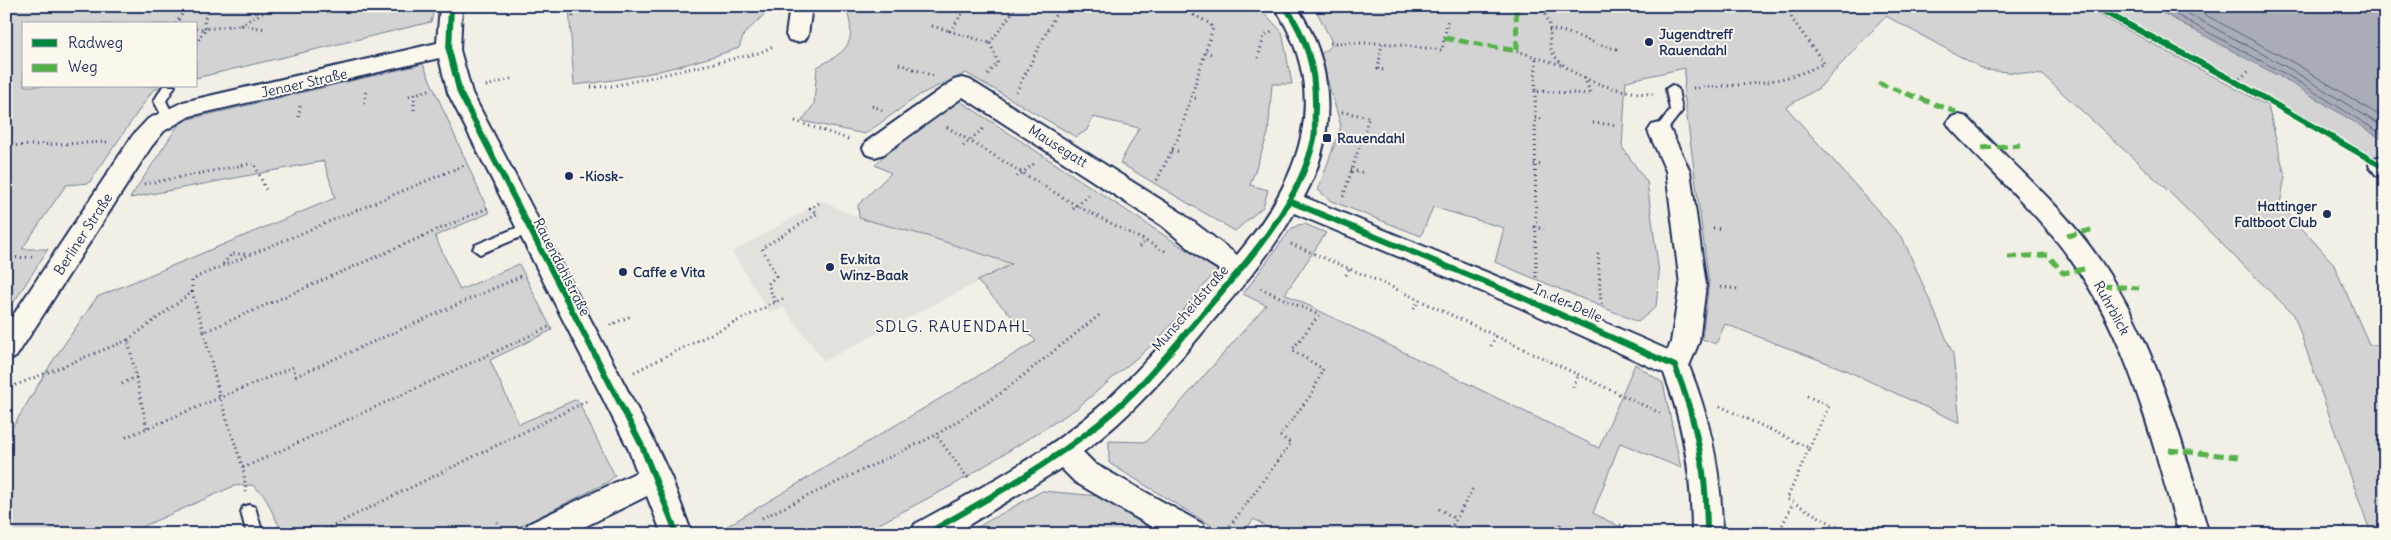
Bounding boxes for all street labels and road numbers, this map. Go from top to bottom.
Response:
street label: Jenaer Straße [259,64,349,102]
street label: Mausegatt [1025,121,1091,171]
street label: Berliner Straße [50,190,116,278]
street label: Rauendahlstraße [530,215,594,319]
street label: Munscheidstraße [1148,261,1232,355]
street label: Ruhrblick [2090,278,2134,338]
street label: In der Delle [1531,280,1605,326]

